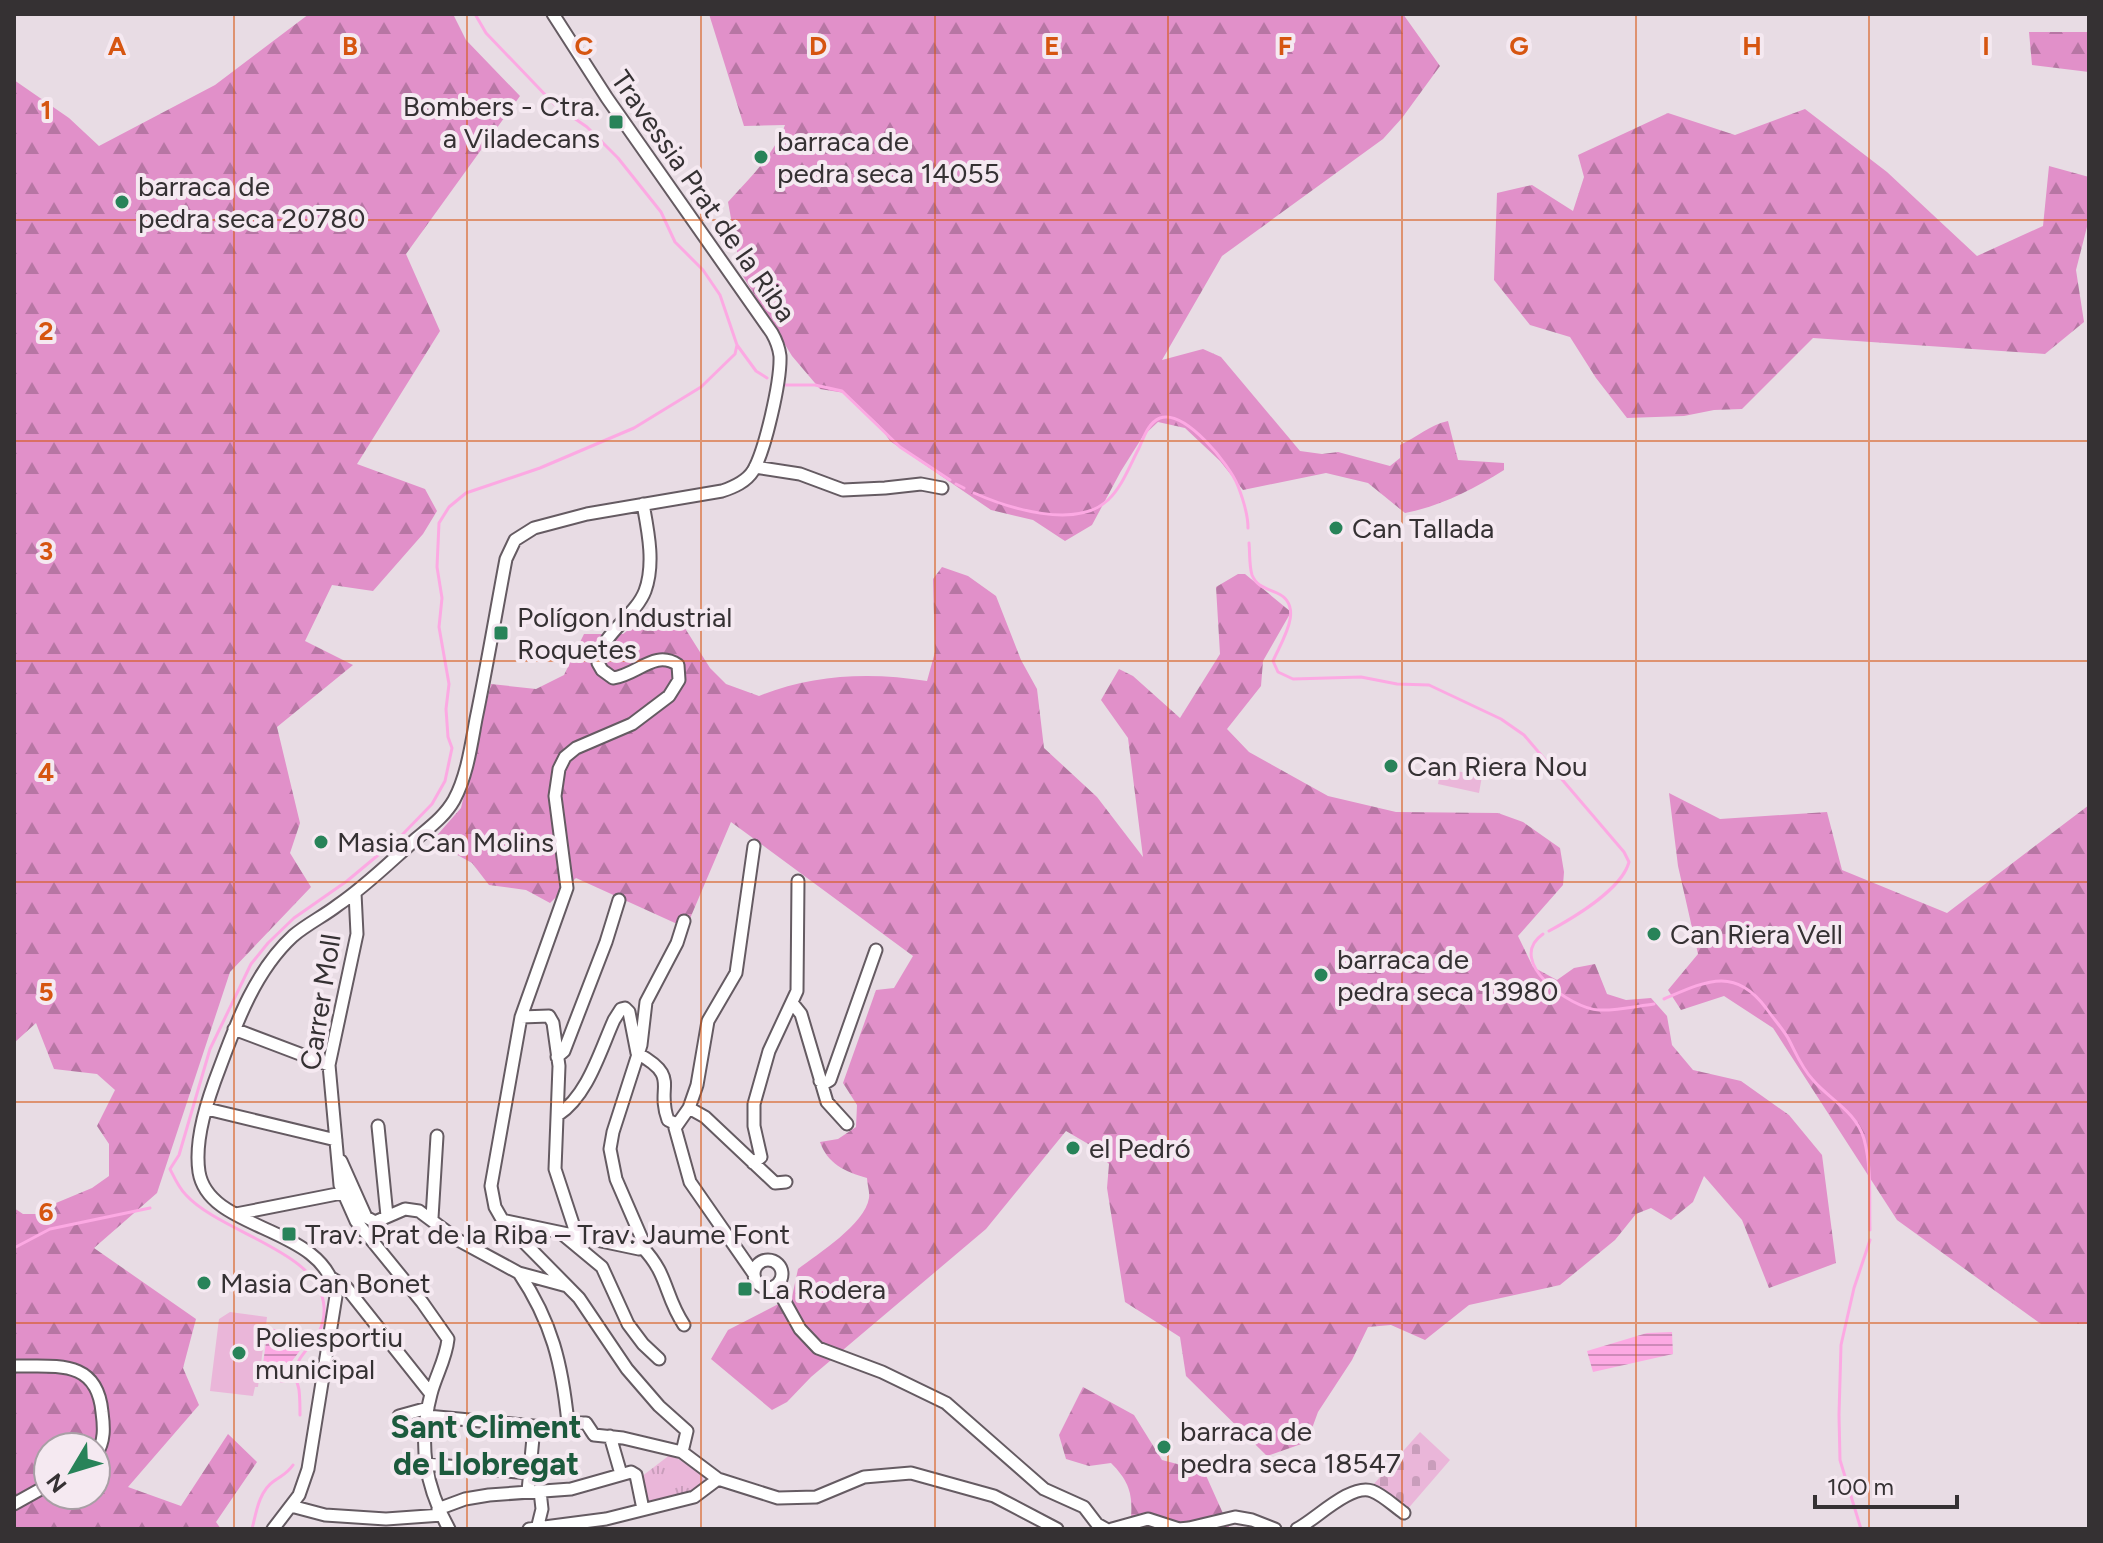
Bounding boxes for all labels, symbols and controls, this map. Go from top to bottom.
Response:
text: A [108,30,127,62]
text: B [342,30,358,62]
text: C [575,30,594,62]
text: D [809,30,827,62]
text: E [1044,30,1060,62]
text: F [1278,30,1292,62]
text: G [1509,30,1529,62]
text: H [1742,30,1762,62]
text: I [1982,30,1990,62]
street label: Travessia Prat de la Riba [604,64,804,328]
place label: Bombers - Ctra. a Viladecans [403,89,600,155]
text: 1 [41,94,51,126]
marker: Bombers - Ctra. a Viladecans [607,113,625,131]
place label: barraca de pedra seca 14055 [777,124,1000,190]
marker: barraca de pedra seca 14055 [752,148,770,166]
place label: barraca de pedra seca 20780 [138,169,365,235]
marker: barraca de pedra seca 20780 [113,193,131,211]
text: 2 [38,315,54,347]
place label: Can Tallada [1352,511,1494,545]
marker: Can Tallada [1327,519,1345,537]
text: 3 [39,535,53,567]
place label: Polígon Industrial Roquetes [517,600,732,666]
marker: Polígon Industrial Roquetes [492,624,510,642]
place label: Can Riera Nou [1407,749,1588,783]
text: 4 [38,756,54,788]
marker: Can Riera Nou [1382,757,1400,775]
place label: Masia Can Molins [337,825,554,859]
marker: Masia Can Molins [312,833,330,851]
place label: Can Riera Vell [1670,917,1843,951]
marker: Can Riera Vell [1645,925,1663,943]
street label: Carrer Moll [292,932,348,1072]
place label: barraca de pedra seca 13980 [1337,942,1558,1008]
marker: barraca de pedra seca 13980 [1312,966,1330,984]
text: 5 [38,976,54,1008]
place label: el Pedró [1089,1131,1191,1165]
marker: el Pedró [1064,1139,1082,1157]
text: 6 [38,1196,54,1228]
place label: Trav. Prat de la Riba – Trav. Jaume Font [305,1217,790,1251]
marker: Trav. Prat de la Riba – Trav. Jaume Font [280,1225,298,1243]
place label: Masia Can Bonet [220,1266,431,1300]
place label: La Rodera [761,1272,886,1306]
marker: Masia Can Bonet [195,1274,213,1292]
marker: La Rodera [736,1280,754,1298]
place label: Poliesportiu municipal [255,1320,403,1386]
marker: Poliesportiu municipal [230,1344,248,1362]
district label: Sant Climent de Llobregat [390,1408,582,1483]
place label: barraca de pedra seca 18547 [1180,1414,1401,1480]
north arrow [32,1431,112,1511]
marker: barraca de pedra seca 18547 [1155,1438,1173,1456]
scale bar [1815,1459,1957,1509]
text: N [41,1468,73,1498]
text: 100 m [1827,1472,1894,1501]

